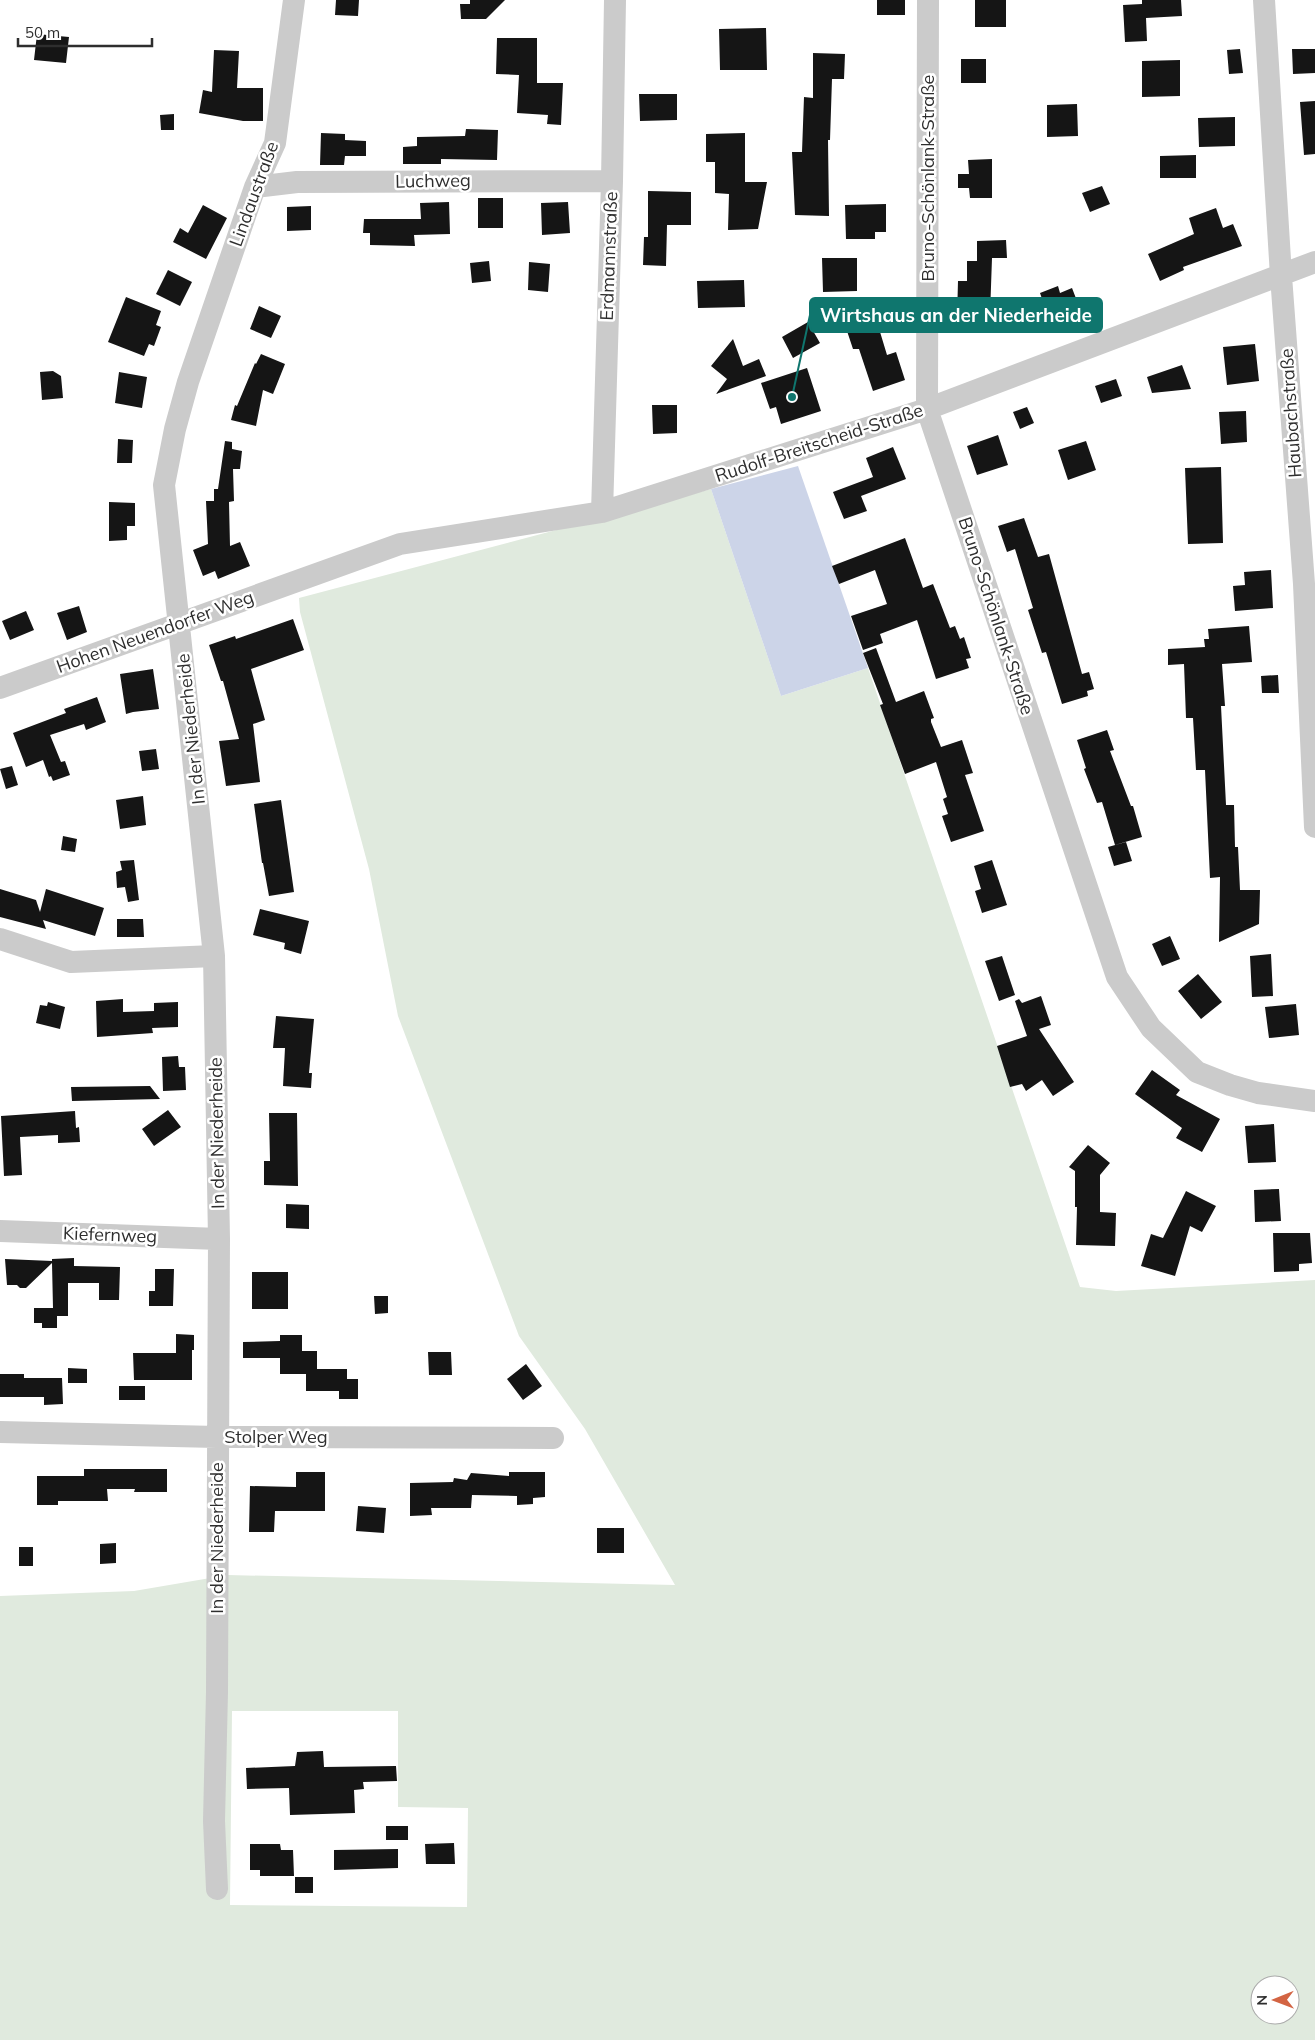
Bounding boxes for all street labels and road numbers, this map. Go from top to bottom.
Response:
street label: Bruno-Schönlank-Straße [916,75,939,281]
street label: Lindaustraße [224,138,283,250]
street label: Luchweg [395,168,471,193]
street label: Erdmannstraße [595,191,622,321]
street label: Haubachstraße [1275,348,1306,478]
street label: Rudolf-Breitscheid-Straße [712,398,926,487]
street label: Bruno-Schönlank-Straße [954,514,1039,718]
street label: Hohen Neuendorfer Weg [53,585,257,678]
street label: In der Niederheide [171,652,210,806]
street label: In der Niederheide [204,1057,229,1209]
street label: Kiefernweg [63,1221,158,1248]
street label: Stolper Weg [224,1425,328,1448]
street label: In der Niederheide [205,1462,228,1614]

